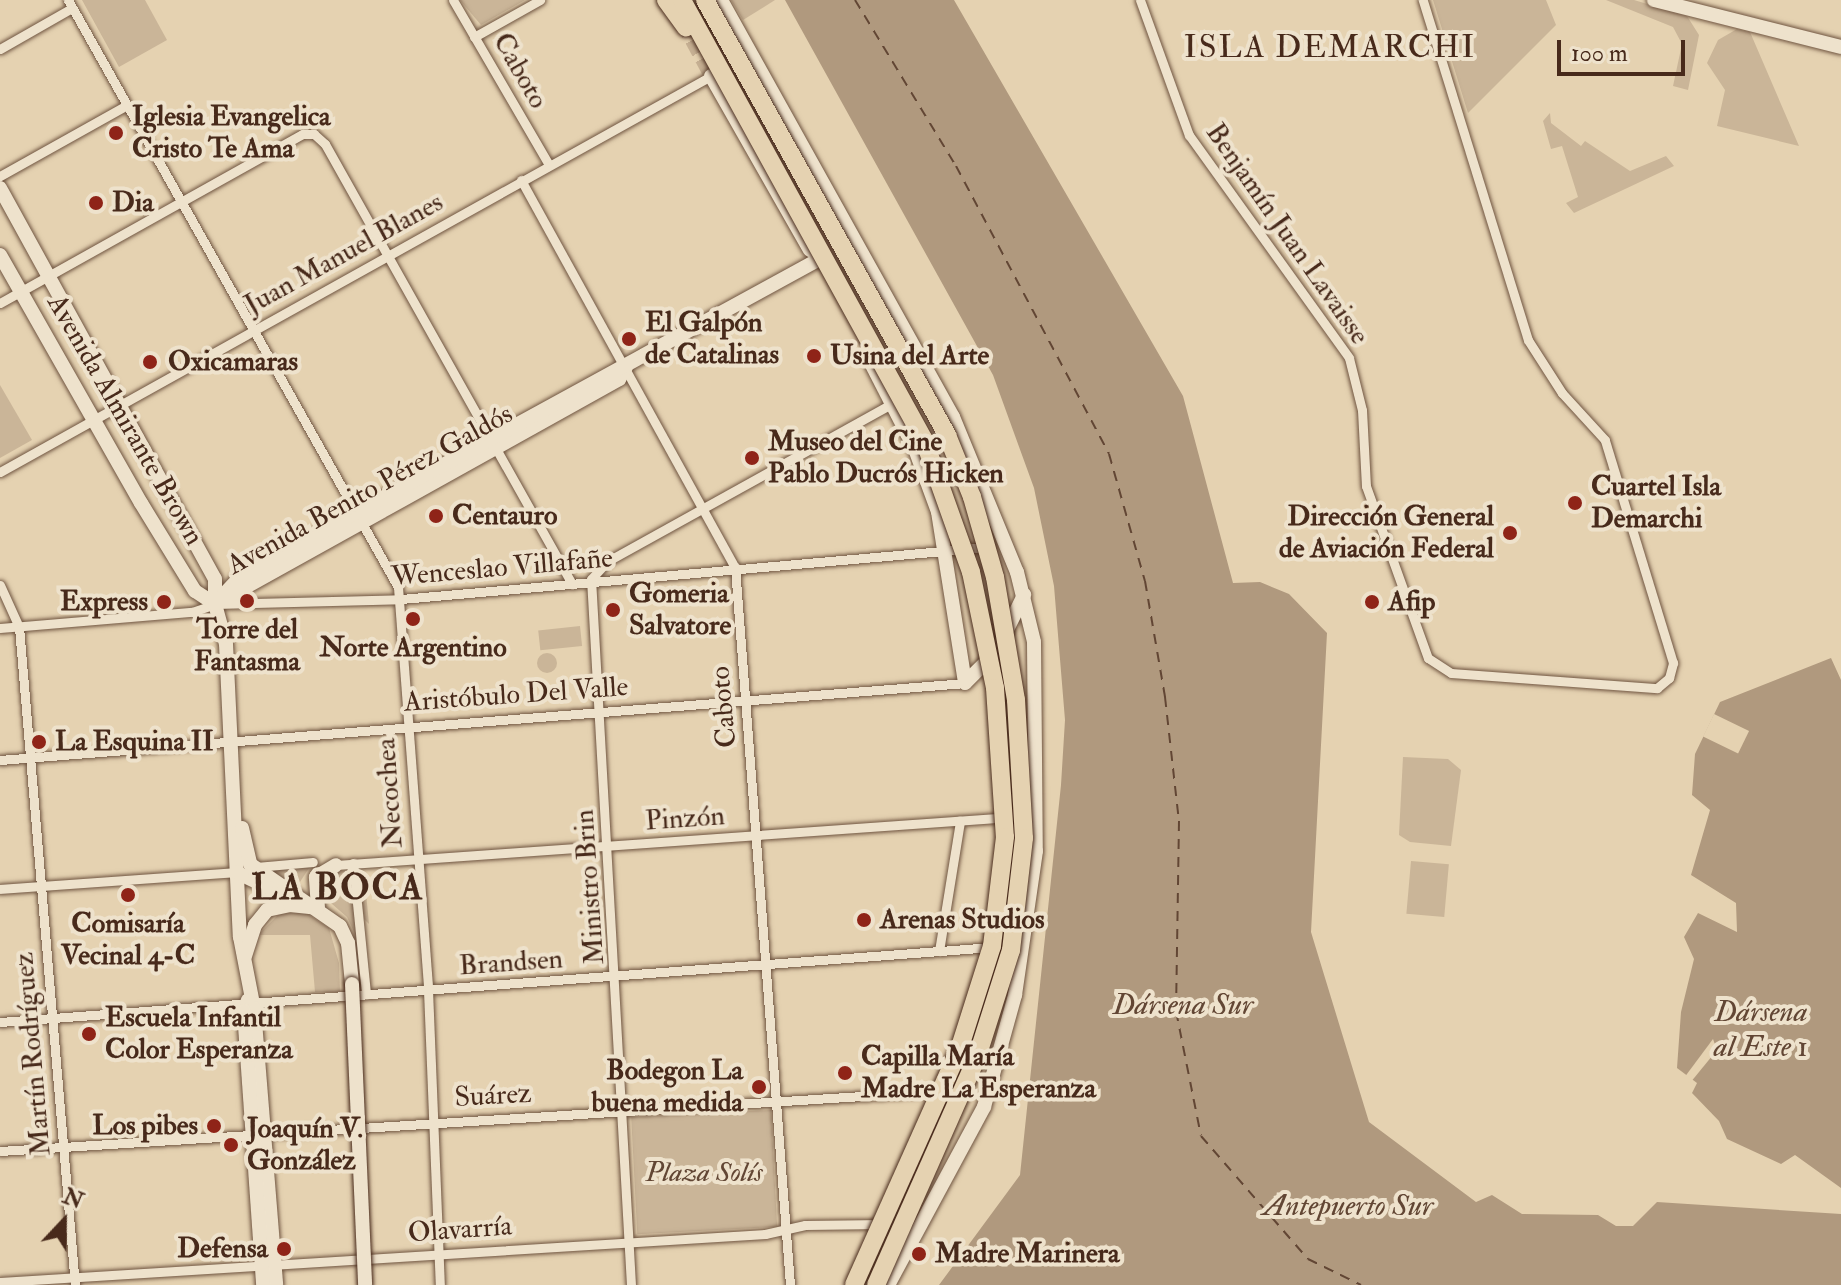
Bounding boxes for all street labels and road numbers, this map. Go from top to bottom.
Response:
street label: Caboto [485,27,555,115]
street label: Benjamín Juan Lavaisse [1198,117,1376,351]
street label: Juan Manuel Blanes [239,186,449,322]
street label: Avenida Almirante Brown [39,289,211,551]
street label: Avenida Benito Pérez Galdós [221,397,519,583]
street label: Wenceslao Villafañe [390,542,614,594]
street label: Caboto [704,665,744,749]
street label: Aristóbulo Del Valle [403,670,629,720]
street label: Necochea [369,737,411,849]
street label: Pinzón [644,799,726,839]
street label: Ministro Brin [568,808,612,966]
street label: Brandsen [458,943,564,983]
street label: Martín Rodríguez [7,951,59,1157]
street label: Suárez [454,1077,532,1115]
street label: Olavarría [407,1210,513,1250]

